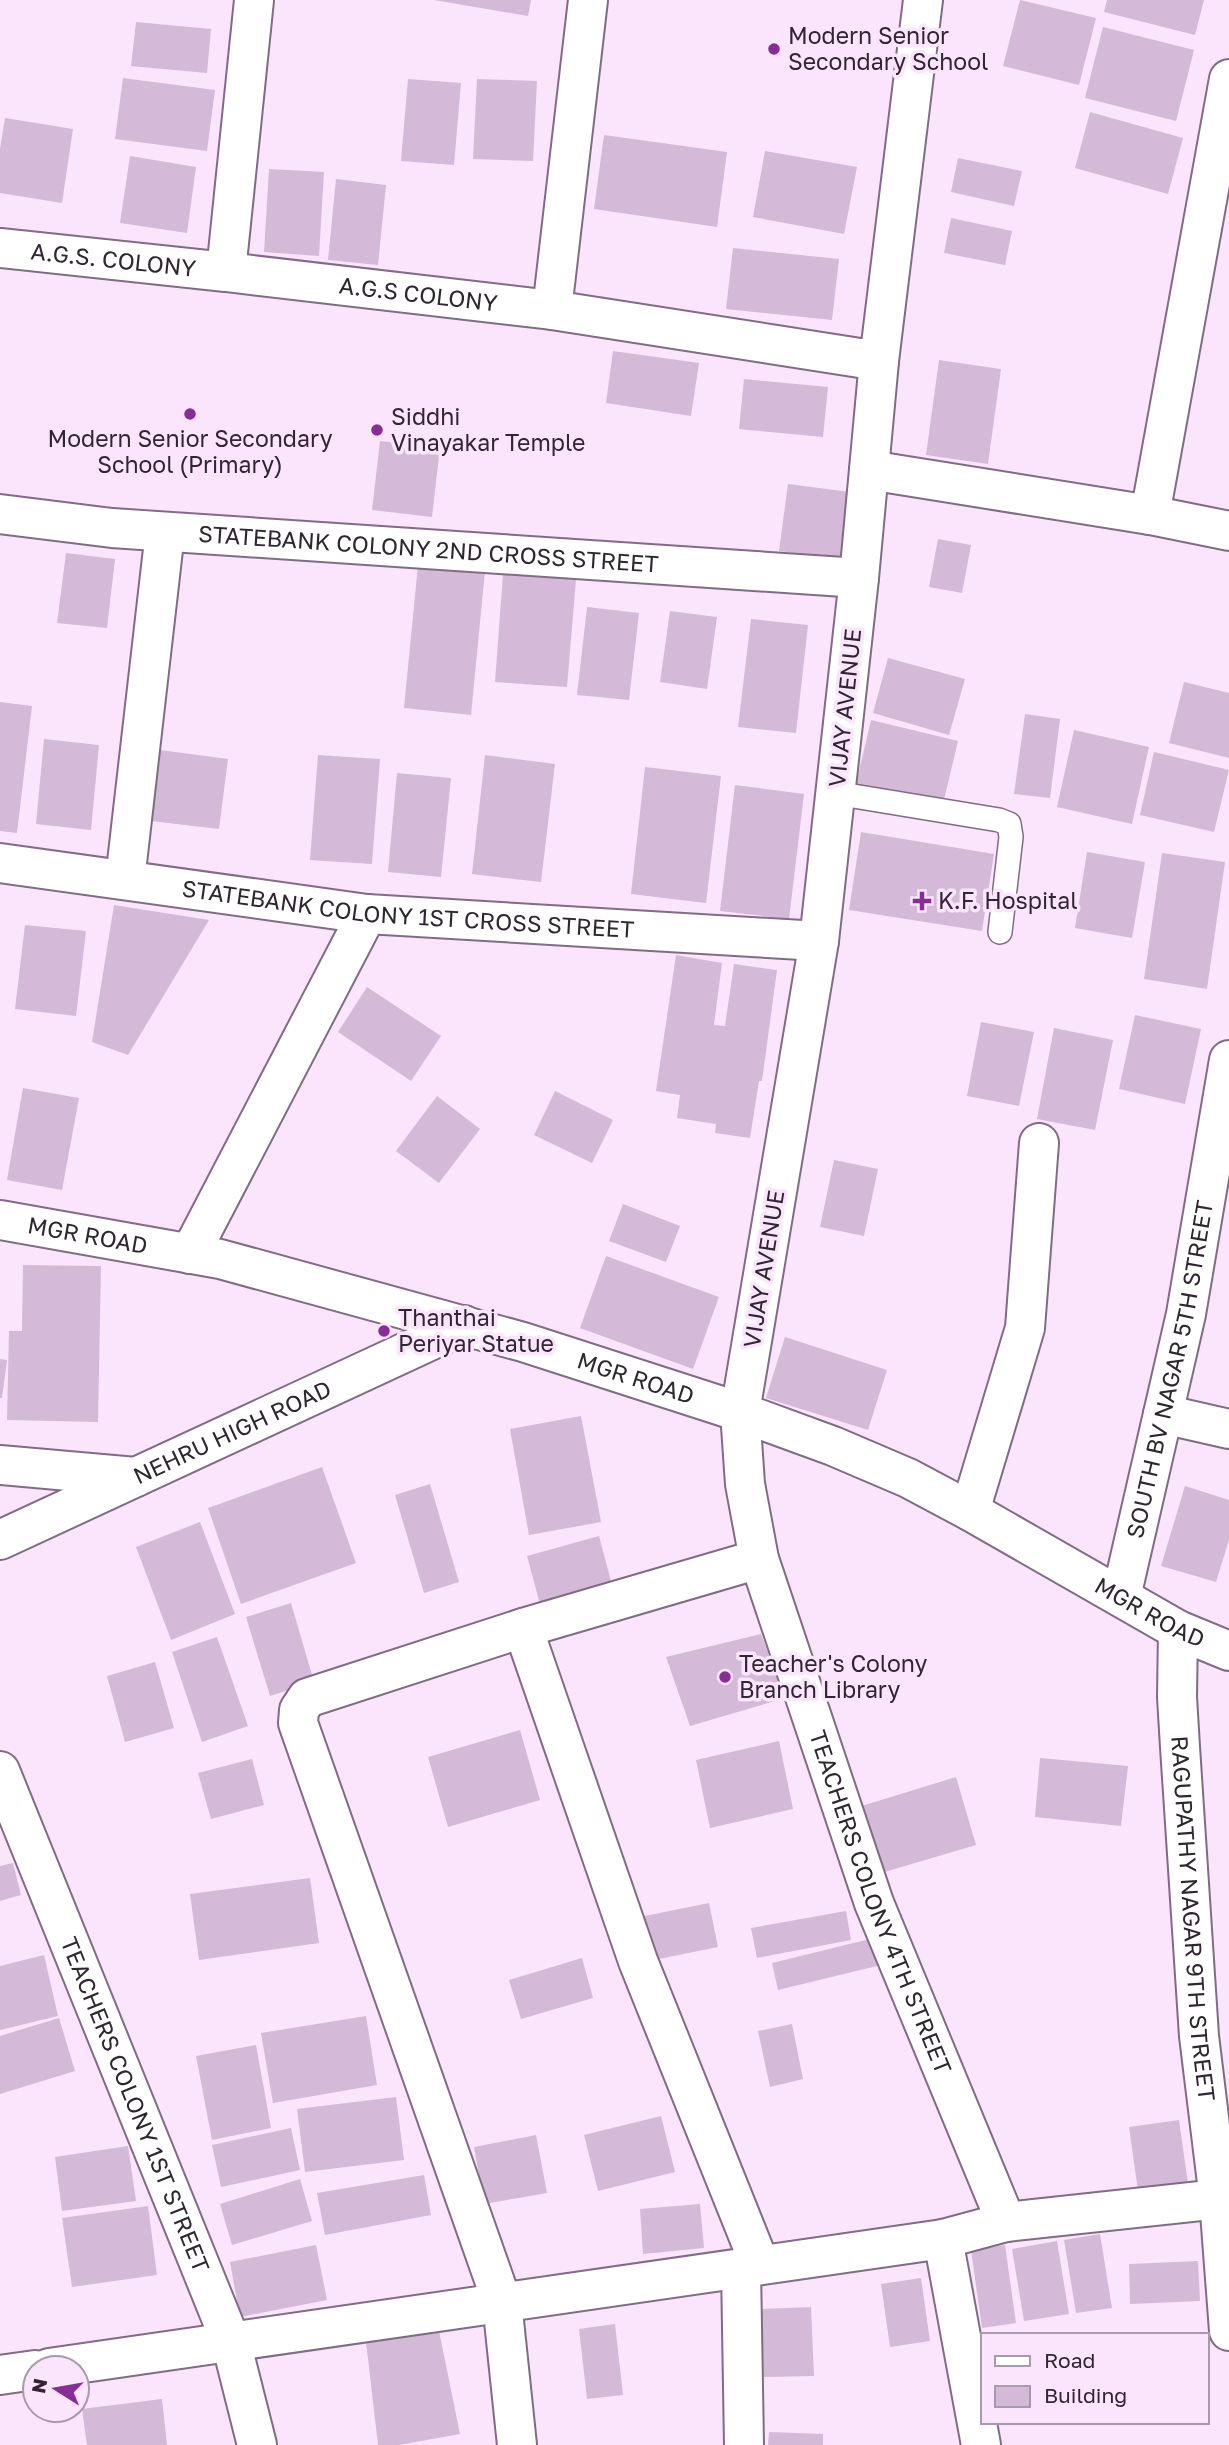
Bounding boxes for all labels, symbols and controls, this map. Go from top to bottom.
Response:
place label: Modern Senior Secondary School [788,21,988,75]
marker: Modern Senior Secondary School [766,41,782,57]
street label: A.G.S. COLONY [30,236,198,282]
street label: A.G.S COLONY [338,270,499,317]
place label: Siddhi Vinayakar Temple [391,402,585,456]
marker: Modern Senior Secondary School (Primary) [182,406,198,422]
marker: Siddhi Vinayakar Temple [369,422,385,438]
place label: Modern Senior Secondary School (Primary) [47,424,333,478]
street label: STATEBANK COLONY 2ND CROSS STREET [197,519,660,578]
street label: VIJAY AVENUE [822,627,866,789]
street label: STATEBANK COLONY 1ST CROSS STREET [180,873,635,943]
place label: K.F. Hospital [938,886,1078,914]
marker: K.F. Hospital [912,891,932,911]
street label: VIJAY AVENUE [737,1188,789,1350]
street label: SOUTH BV NAGAR 5TH STREET [1120,1198,1218,1541]
street label: MGR ROAD [26,1210,150,1259]
place label: Thanthai Periyar Statue [398,1303,554,1357]
marker: Thanthai Periyar Statue [376,1323,392,1339]
street label: MGR ROAD [574,1345,698,1409]
street label: NEHRU HIGH ROAD [128,1374,335,1489]
street label: MGR ROAD [1090,1571,1209,1653]
place label: Teacher's Colony Branch Library [739,1649,927,1703]
marker: Teacher's Colony Branch Library [717,1669,733,1685]
street label: TEACHERS COLONY 4TH STREET [804,1727,958,2078]
street label: RAGUPATHY NAGAR 9TH STREET [1166,1735,1222,2102]
street label: TEACHERS COLONY 1ST STREET [56,1933,216,2276]
legend [981,2333,1208,2424]
text: Road [1044,2347,1095,2373]
north arrow [21,2354,91,2424]
text: N [26,2376,51,2395]
text: Building [1044,2382,1127,2408]

